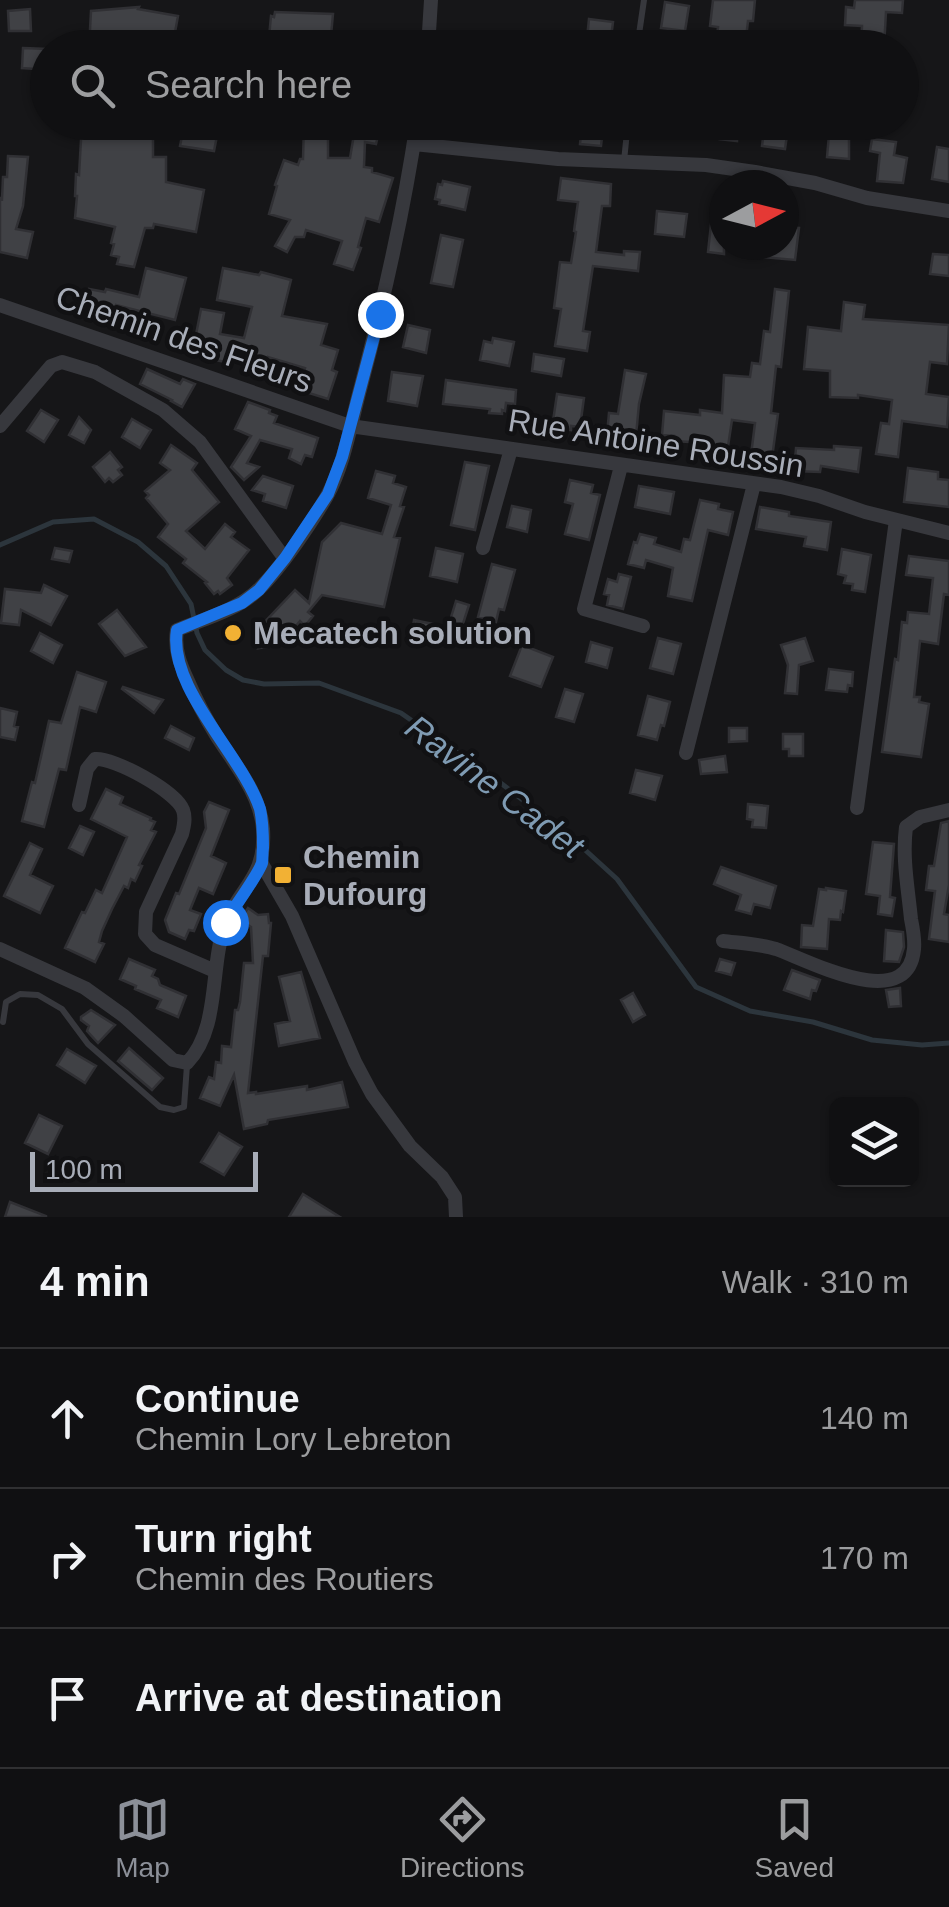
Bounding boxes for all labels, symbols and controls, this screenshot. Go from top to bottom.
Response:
search box [30,30,919,140]
icon: search [65,58,120,113]
text: Search here [145,64,352,106]
north arrow [709,170,799,260]
street label: Chemin des Fleurs [51,278,317,400]
route end [358,292,404,338]
street label: Rue Antoine Roussin [506,402,806,484]
place label: Mecatech solution [253,615,532,651]
marker: Mecatech solution [222,622,244,644]
water label: Ravine Cadet [399,707,592,866]
place label: Chemin Dufourg [303,839,427,912]
marker: Chemin Dufourg [272,864,294,886]
route start [203,900,249,946]
map controls [829,1097,919,1187]
button: layers [829,1097,919,1187]
scale bar [30,1147,258,1192]
text: 100 m [45,1154,123,1185]
text: 4 min [40,1258,150,1305]
text: Walk · 310 m [722,1264,909,1300]
text: Continue [135,1378,300,1420]
icon: ahead [40,1391,95,1446]
text: 140 m [820,1400,909,1436]
text: Chemin Lory Lebreton [135,1421,452,1457]
text: Turn right [135,1518,312,1560]
icon: right [40,1531,95,1586]
text: 170 m [820,1540,909,1576]
text: Chemin des Routiers [135,1561,434,1597]
icon: arrive [40,1671,95,1726]
text: Arrive at destination [135,1677,502,1719]
tab: Map [115,1792,170,1884]
tab: Directions [400,1792,525,1884]
tab: Saved [755,1792,834,1884]

